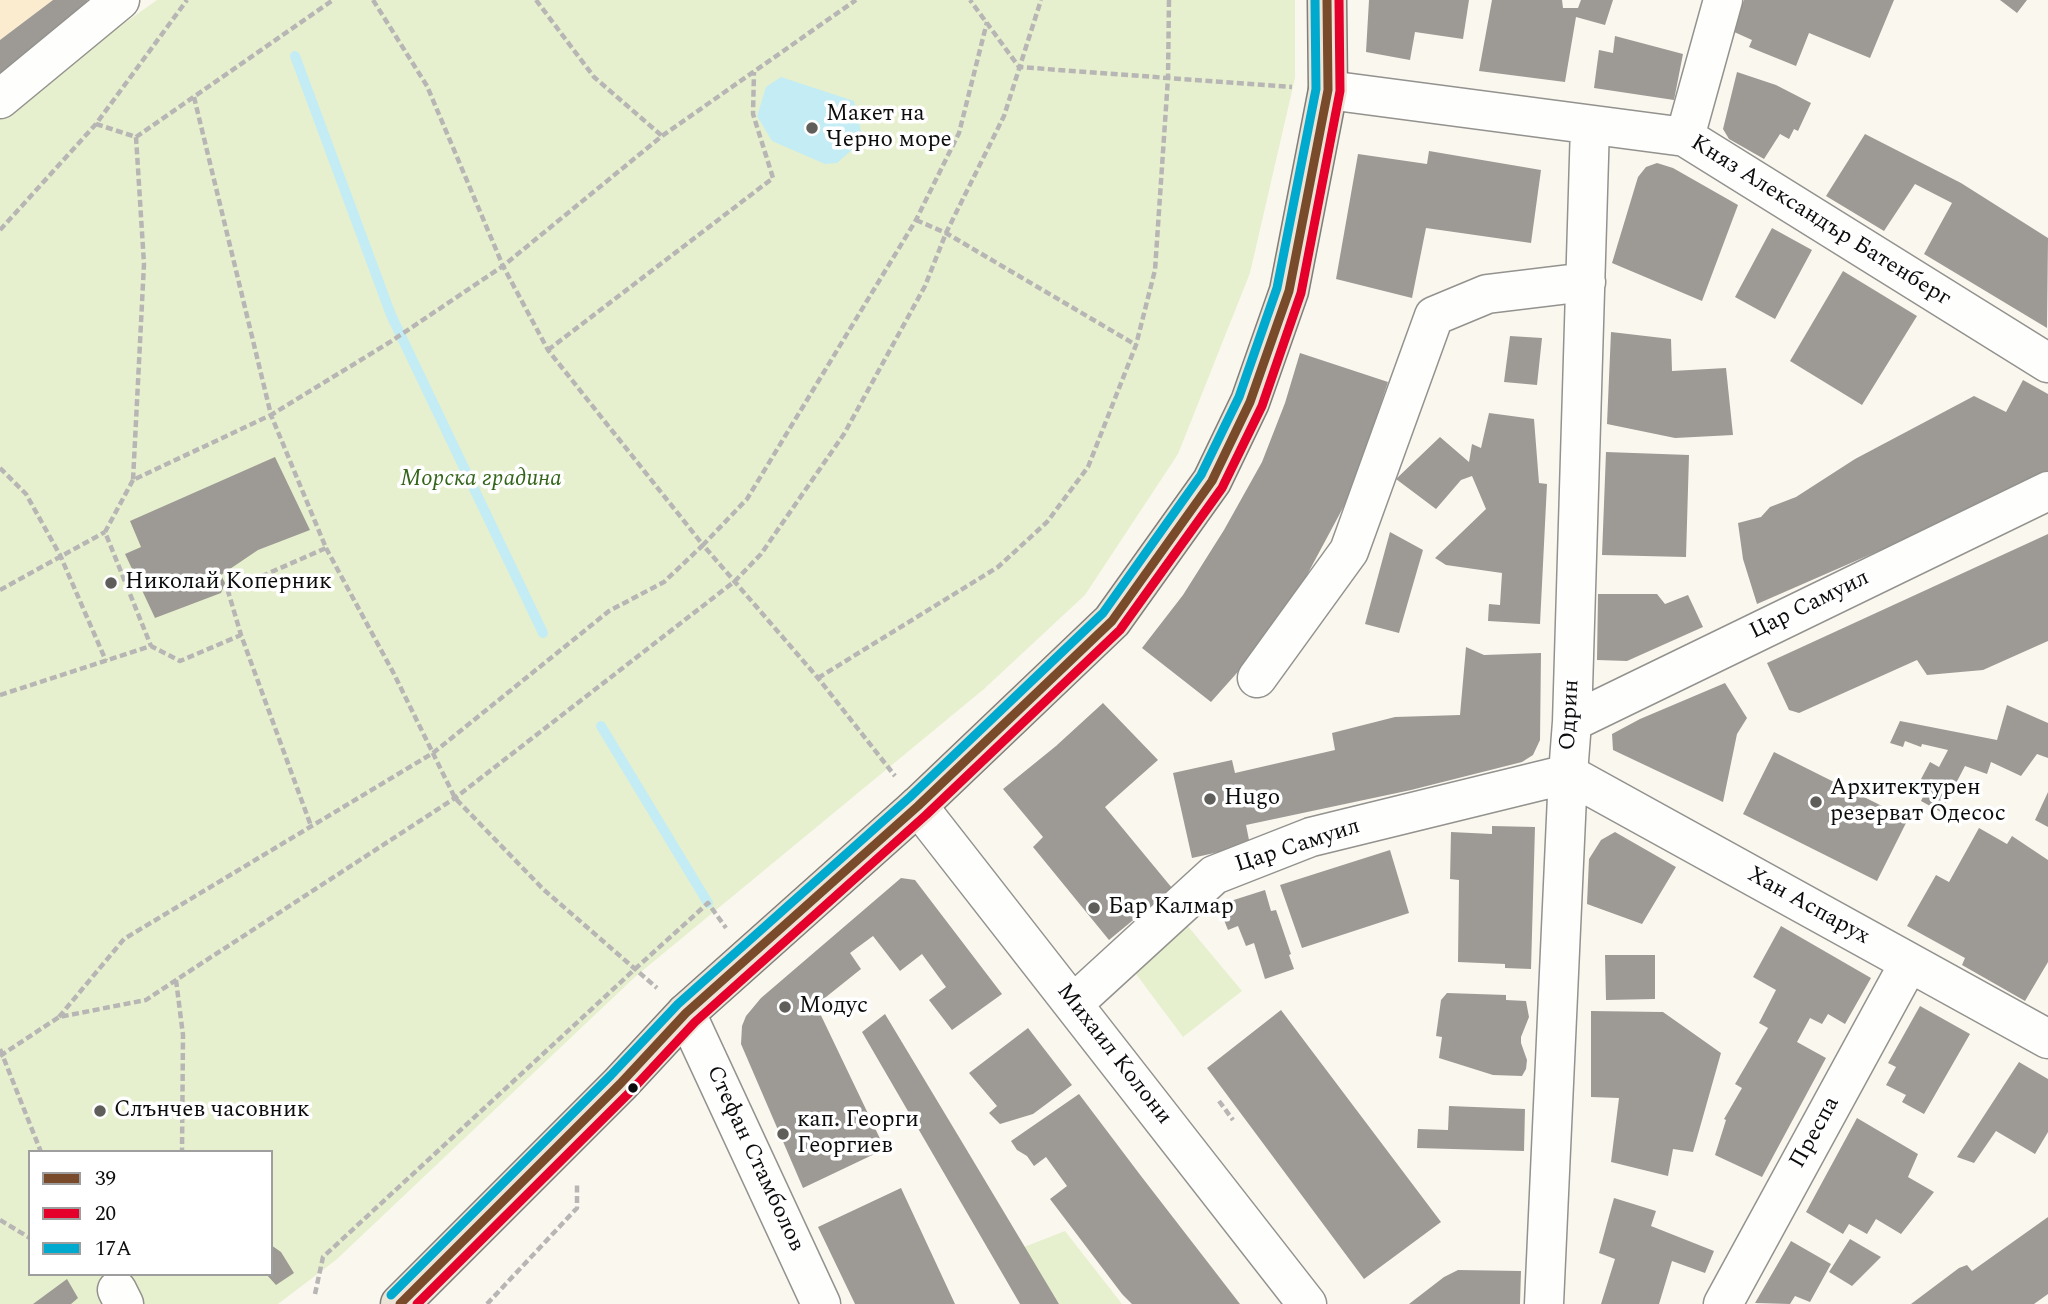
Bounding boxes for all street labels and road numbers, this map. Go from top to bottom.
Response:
street label: Княз Александър Батенберг [1685,130,1955,314]
street label: Цар Самуил [1746,565,1874,647]
street label: Одрин [1555,679,1587,751]
street label: Цар Самуил [1232,814,1364,880]
street label: Хан Аспарух [1742,862,1874,952]
street label: Михаил Колони [1049,979,1177,1131]
street label: Стефан Стамболов [699,1062,809,1256]
street label: Преспа [1785,1092,1847,1174]

